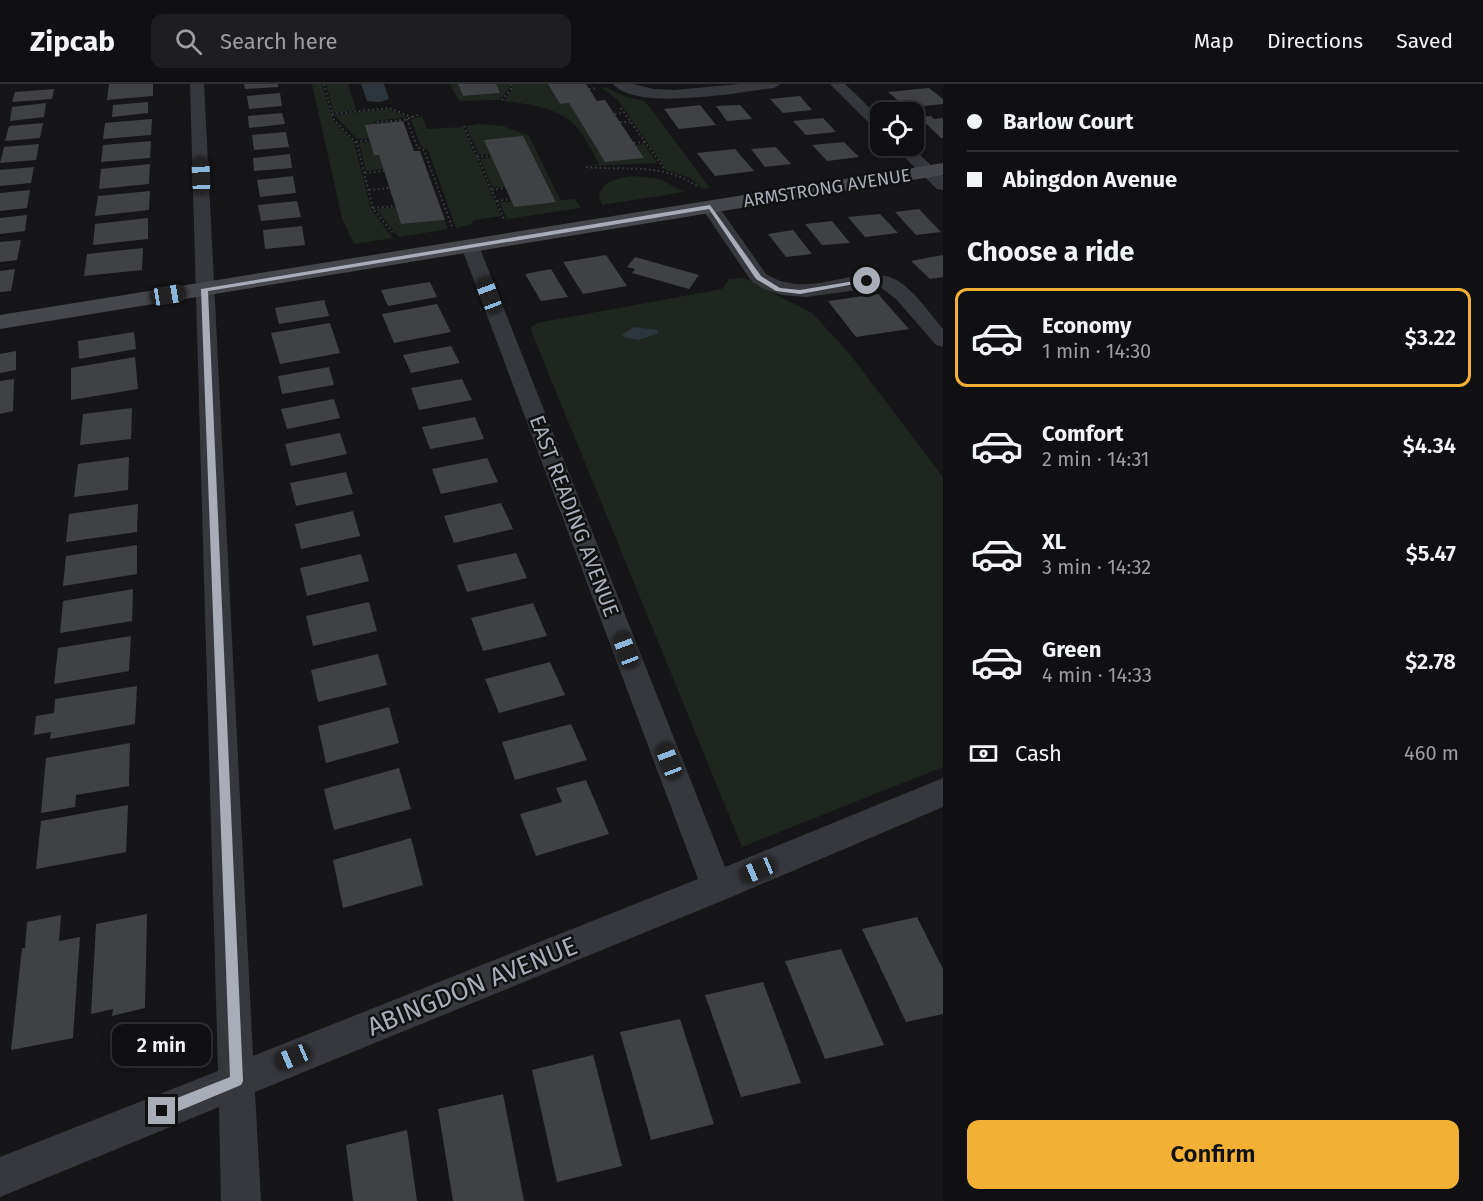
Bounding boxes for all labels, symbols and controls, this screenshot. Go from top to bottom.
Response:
search box [151,14,571,68]
text: Zipcab [30,25,115,58]
icon: search [172,25,205,58]
text: Search here [220,28,338,55]
text: Map [1194,28,1234,54]
text: Directions [1267,28,1363,54]
text: Saved [1396,28,1453,54]
map controls [870,102,924,156]
button: locate [870,102,924,156]
text: Barlow Court [1003,108,1133,135]
car [191,158,211,194]
street label: ARMSTRONG AVENUE [742,164,912,212]
text: Abingdon Avenue [1003,166,1177,193]
text: Choose a ride [967,236,1134,268]
route start [853,267,880,294]
car [474,275,504,315]
car [149,283,187,307]
icon: car [970,311,1024,365]
text: Economy [1042,312,1131,339]
text: $3.22 [1405,324,1456,351]
text: 1 min · 14:30 [1042,339,1151,363]
street label: EAST READING AVENUE [524,412,624,620]
icon: car [970,419,1024,473]
text: Comfort [1042,420,1123,447]
text: $4.34 [1403,432,1456,459]
text: 2 min · 14:31 [1042,447,1150,471]
icon: car [970,527,1024,581]
text: XL [1042,528,1066,555]
text: $5.47 [1406,540,1456,567]
text: 3 min · 14:32 [1042,555,1151,579]
car [611,630,641,670]
icon: car [970,635,1024,689]
text: Green [1042,636,1101,663]
text: $2.78 [1405,648,1456,675]
text: 4 min · 14:33 [1042,663,1152,687]
icon: cash [967,737,1000,770]
text: Cash [1015,740,1062,767]
car [654,741,684,781]
text: 460 m [1404,741,1459,765]
car [738,855,778,885]
street label: ABINGDON AVENUE [363,930,582,1043]
callout: 2 min [112,1024,212,1066]
text: 2 min [137,1033,186,1057]
car [273,1042,313,1072]
route end [148,1097,175,1124]
button: Confirm [967,1120,1459,1189]

